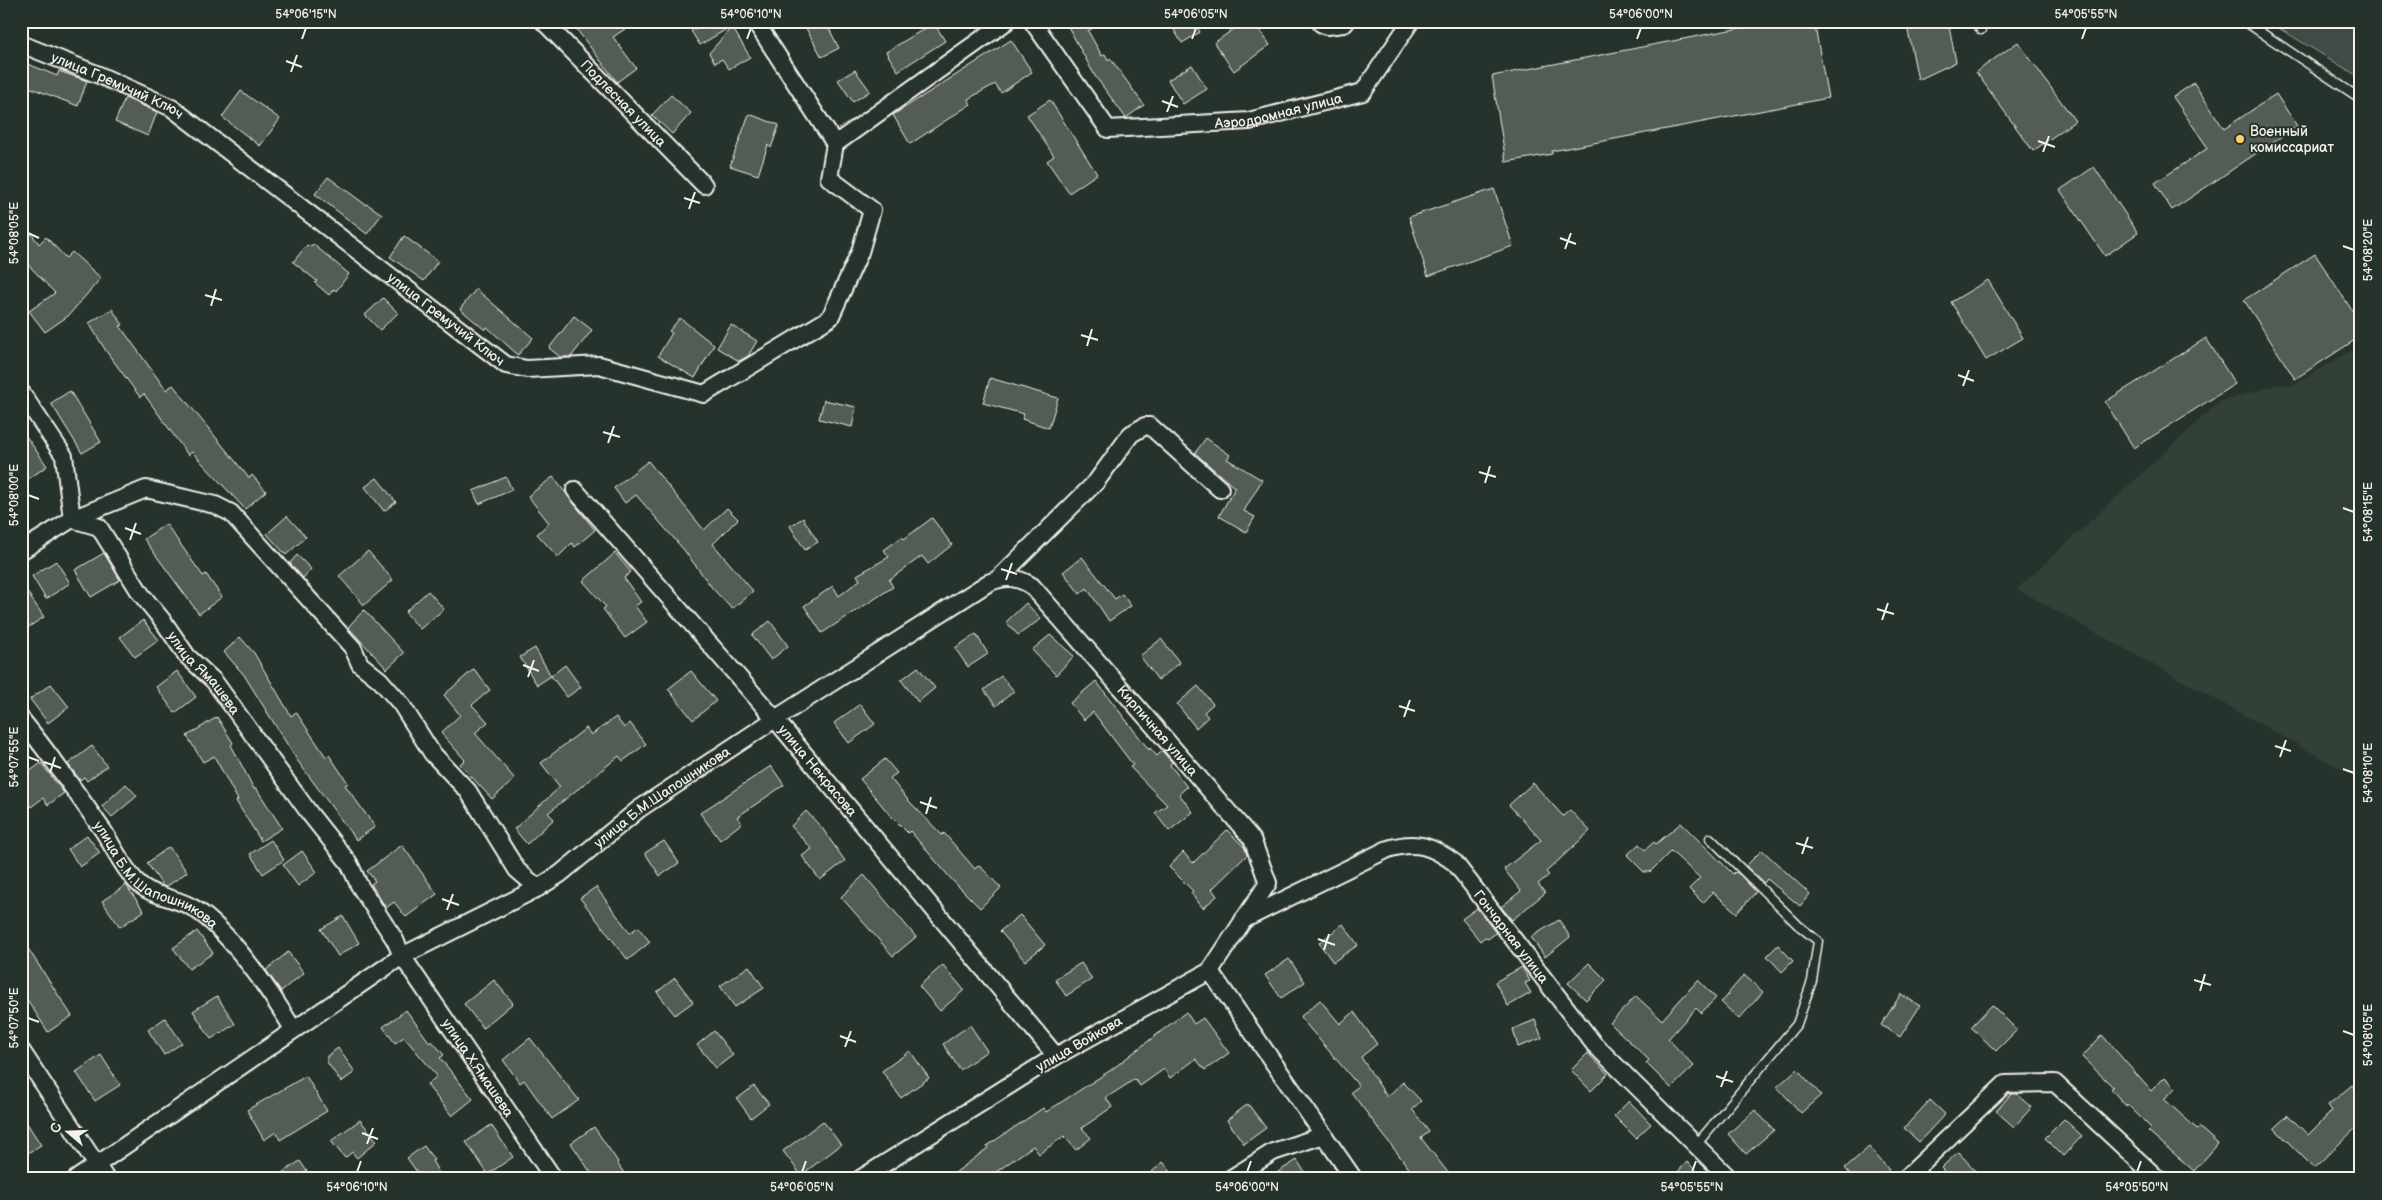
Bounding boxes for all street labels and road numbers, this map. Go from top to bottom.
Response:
street label: улица Гремучий Ключ [49,48,187,122]
street label: Подлесная улица [577,56,670,151]
street label: Аэродромная улица [1213,89,1345,131]
street label: улица Гремучий Ключ [384,269,508,369]
street label: улица Ямашева [164,628,244,718]
street label: Кирпичная улица [1114,682,1202,780]
street label: улица Некрасова [775,721,861,820]
street label: улица Б.М.Шапошникова [590,742,734,851]
street label: улица Б.М.Шапошникова [90,817,222,932]
street label: Гончарная улица [1470,886,1553,987]
street label: улица Войкова [1033,1012,1126,1076]
street label: улица Х.Ямашева [439,1015,518,1121]

